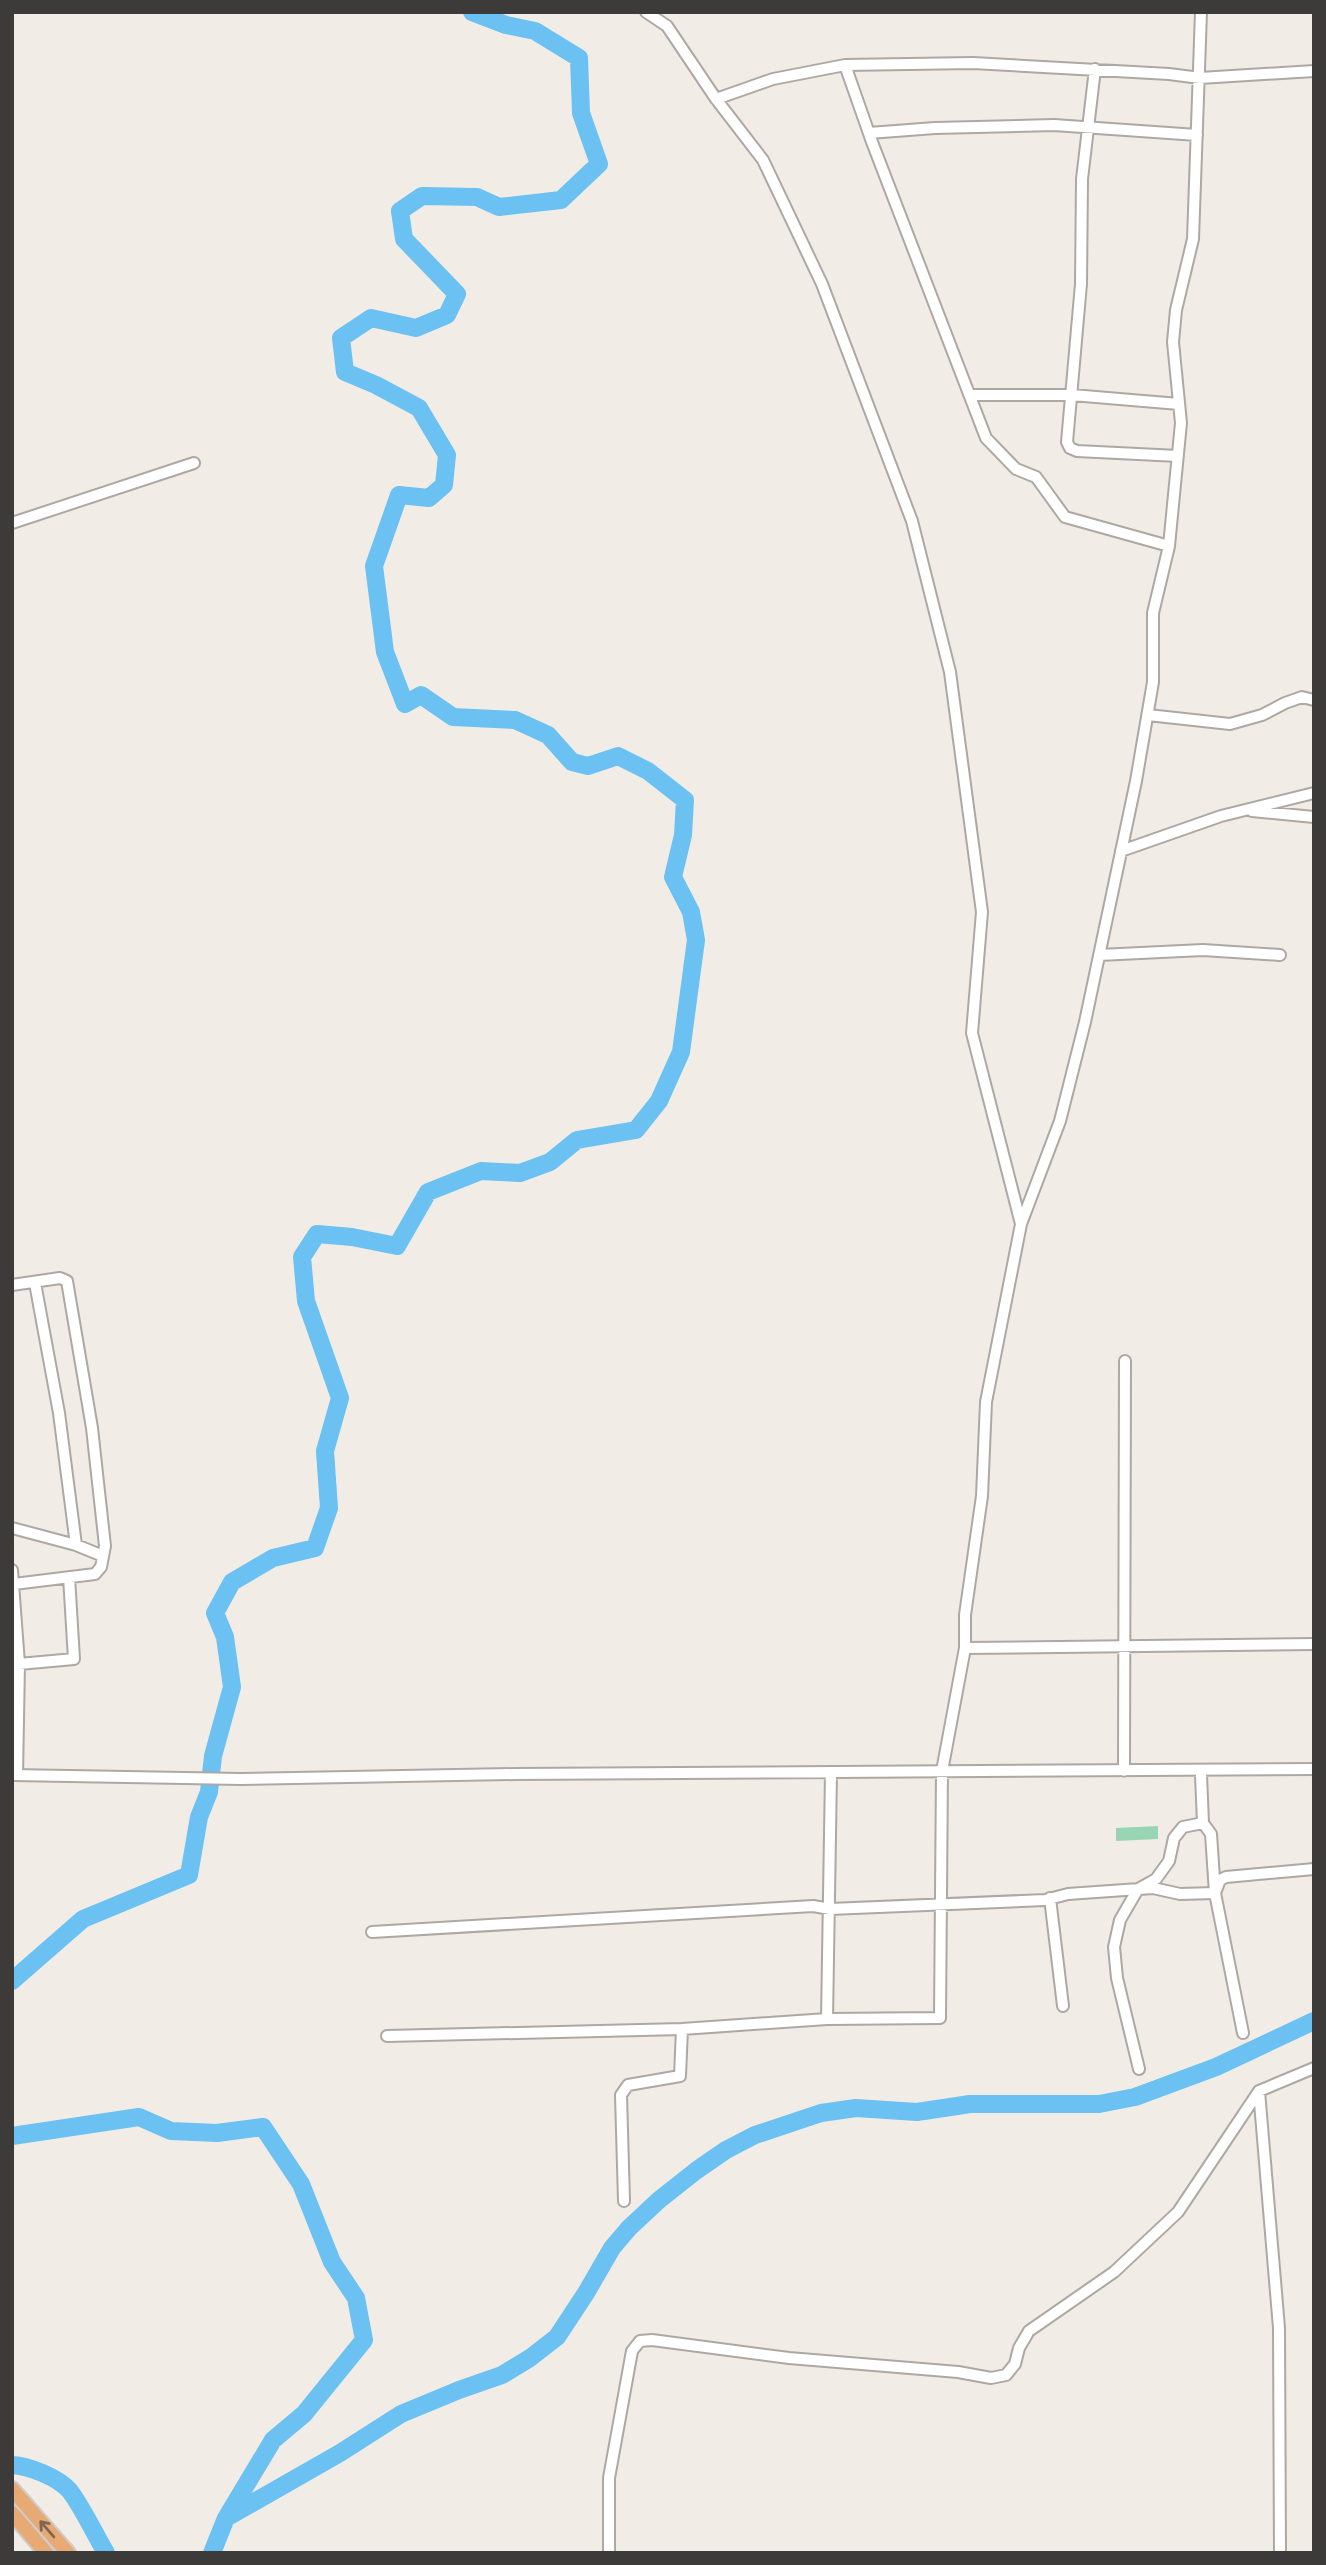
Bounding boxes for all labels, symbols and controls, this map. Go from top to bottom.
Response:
one-way arrow [39,2520,55,2538]

